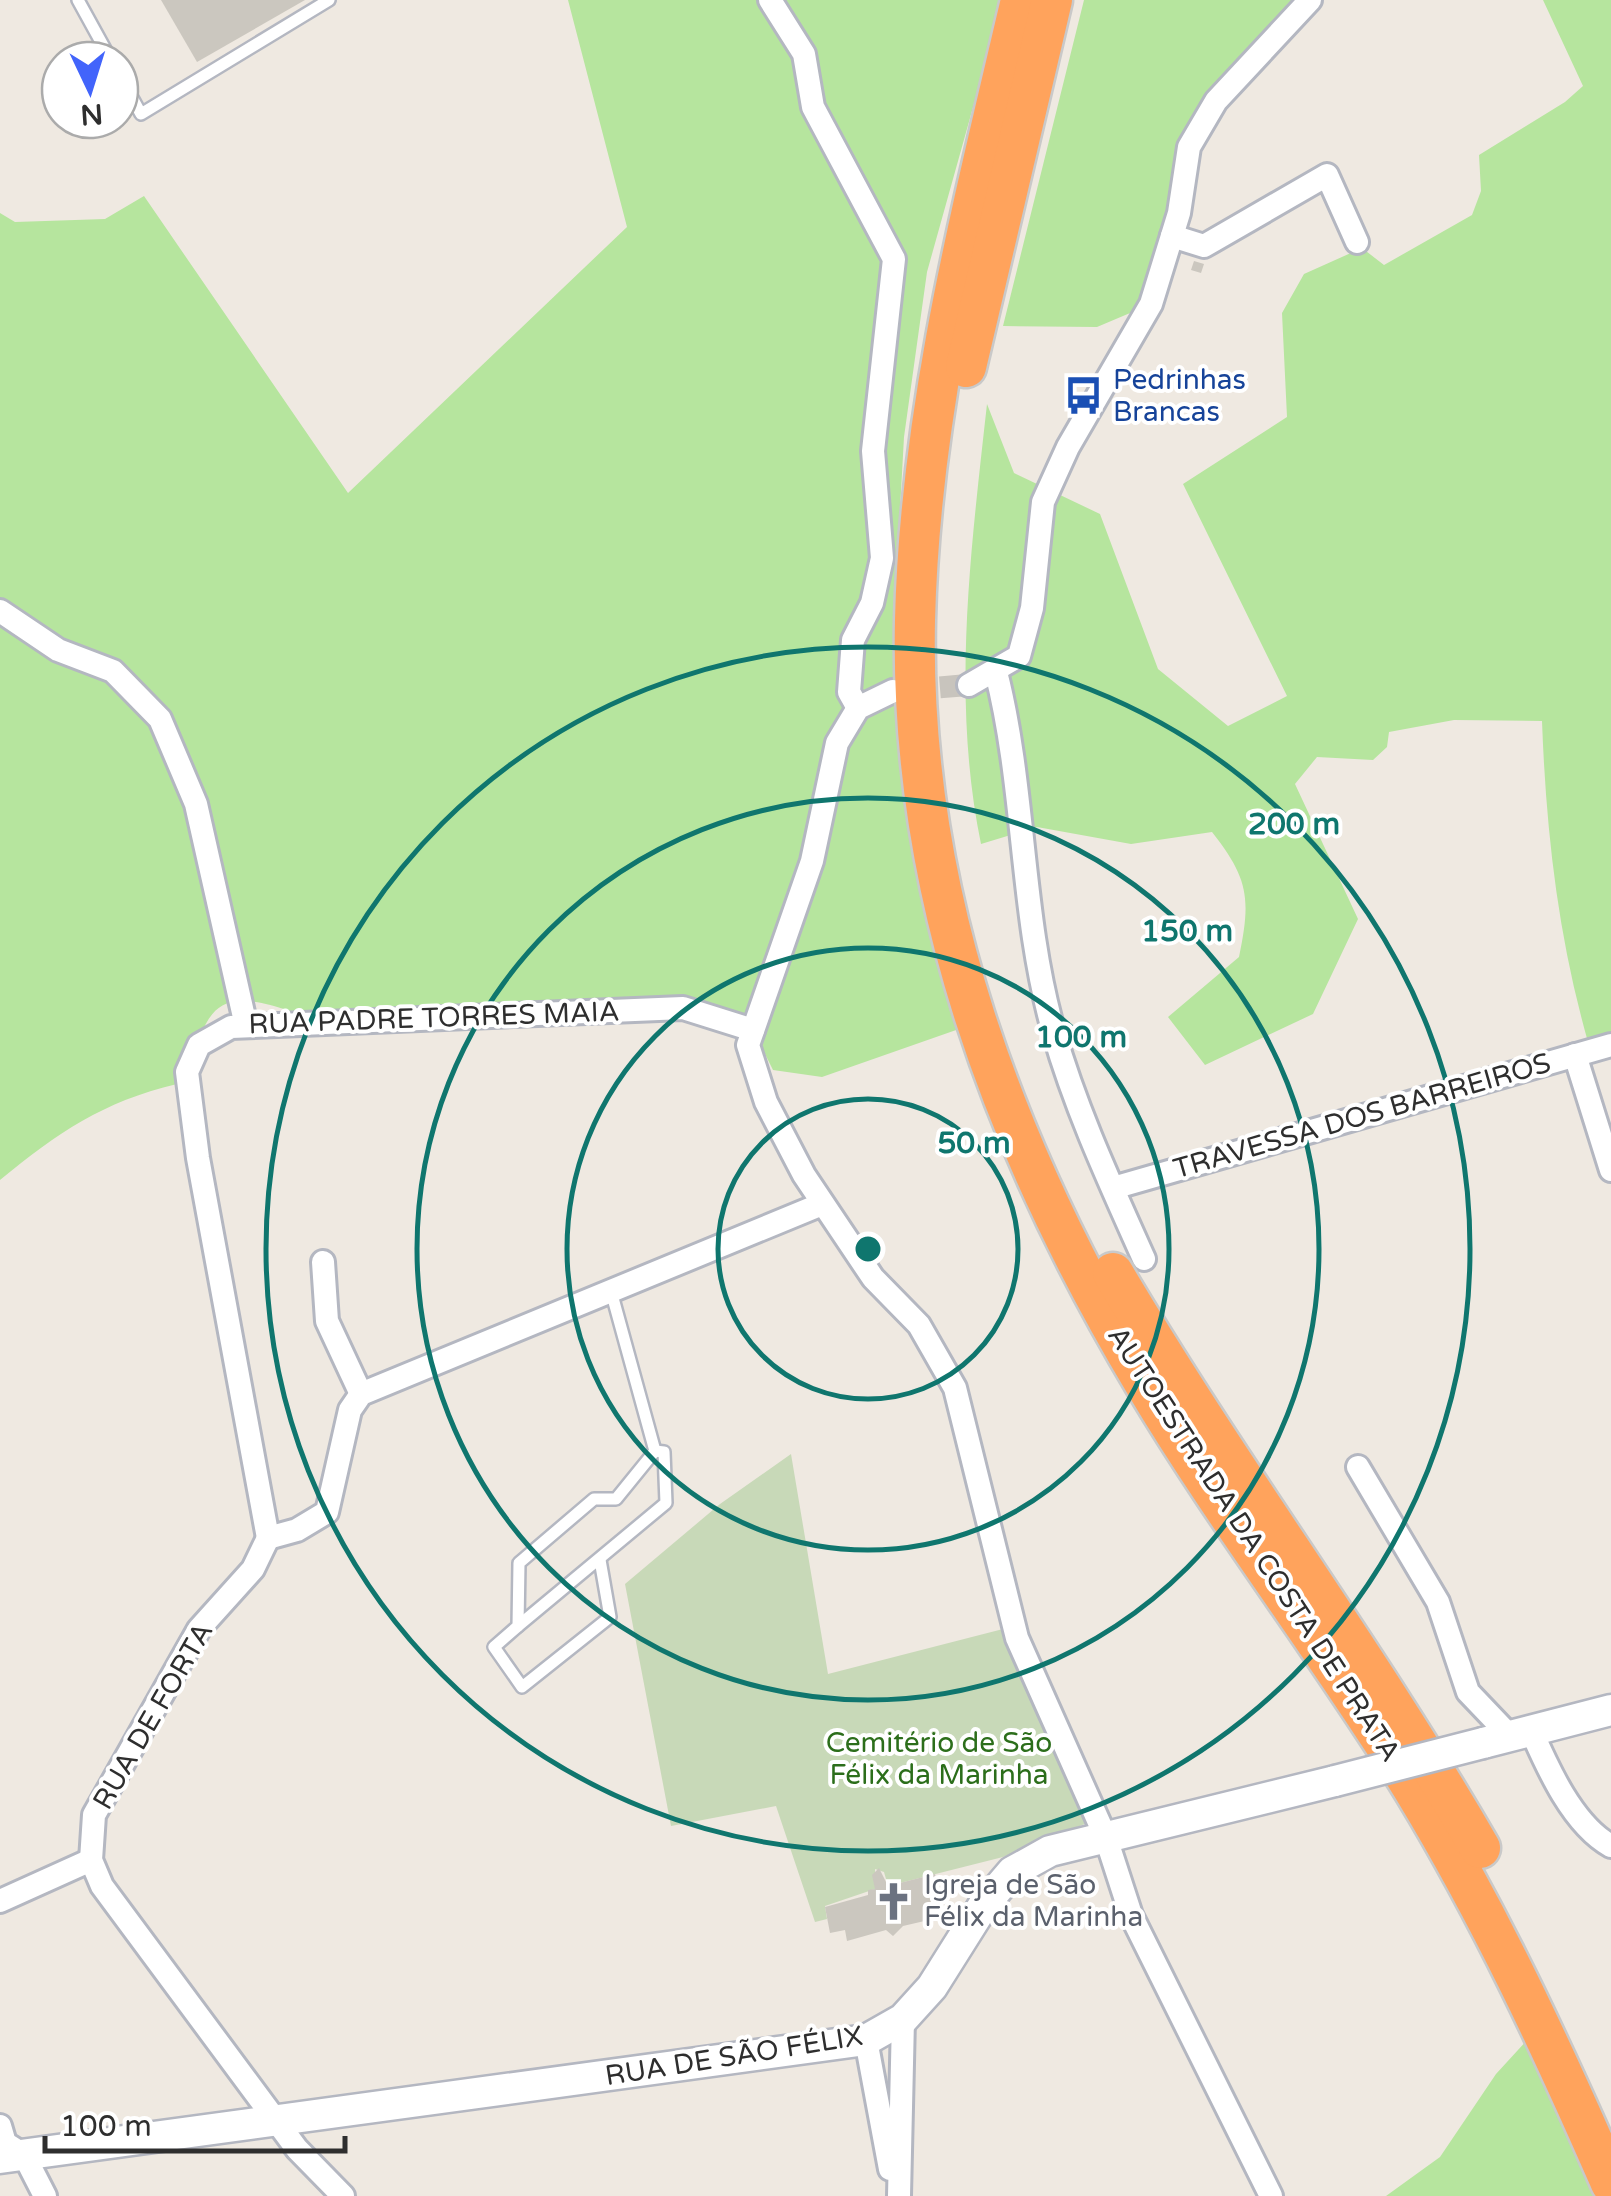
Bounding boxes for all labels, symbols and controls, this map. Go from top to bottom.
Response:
north arrow [40,40,140,140]
text: N [79,96,104,132]
place label: Pedrinhas Brancas [1113,363,1246,429]
bus stop icon: Pedrinhas Brancas [1062,375,1104,417]
text: 200 m [1248,806,1340,843]
text: 150 m [1141,913,1233,950]
street label: RUA PADRE TORRES MAIA [248,995,620,1041]
text: 100 m [1035,1019,1127,1056]
street label: TRAVESSA DOS BARREIROS [1169,1046,1555,1186]
text: 50 m [937,1125,1011,1162]
centre of rings [850,1231,886,1267]
street label: AUTOESTRADA DA COSTA DE PRATA [1100,1320,1408,1768]
street label: RUA DE FORTA [86,1616,220,1816]
park label: Cemitério de São Félix da Marinha [826,1726,1052,1792]
place label: Igreja de São Félix da Marinha [924,1868,1143,1934]
church icon: Igreja de São Félix da Marinha [873,1880,915,1922]
street label: RUA DE SÃO FÉLIX [603,2019,865,2093]
scale bar [45,2091,345,2153]
text: 100 m [60,2108,152,2145]

